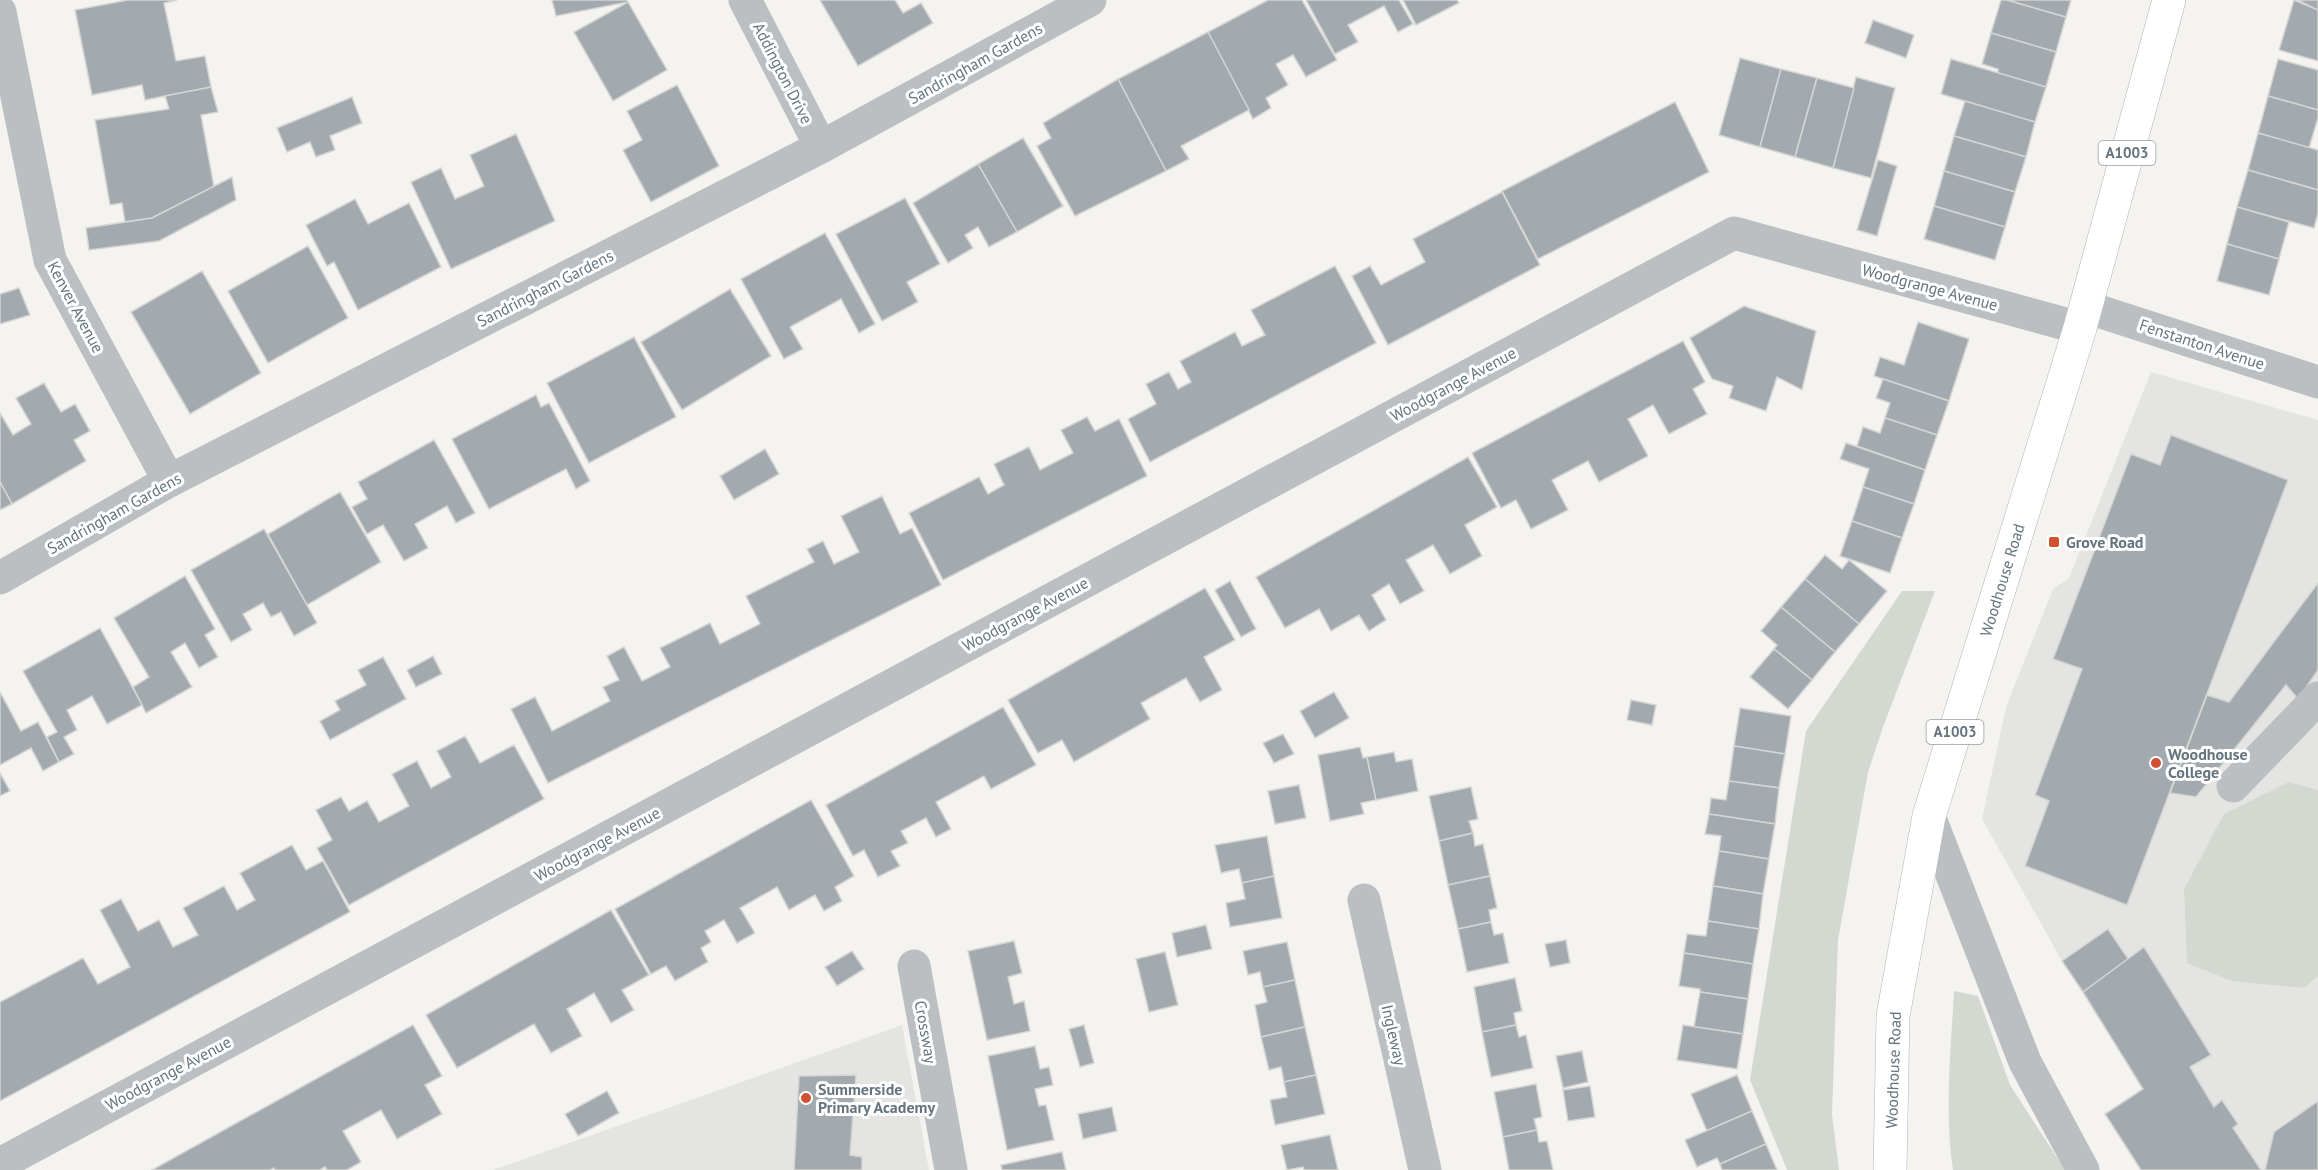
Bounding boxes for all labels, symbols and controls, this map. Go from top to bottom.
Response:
street label: Sandringham Gardens [904,18,1046,108]
street label: Addington Drive [749,19,817,127]
road number: A1003 [2098,141,2156,165]
street label: Sandringham Gardens [474,245,617,331]
street label: Kenver Avenue [44,258,108,356]
street label: Woodgrange Avenue [1860,259,2000,315]
street label: Fenstanton Avenue [2137,314,2267,374]
street label: Woodgrange Avenue [1387,342,1519,426]
street label: Sandringham Gardens [43,468,185,558]
street label: Woodhouse Road [1975,521,2029,639]
place label: Grove Road [2066,532,2143,552]
marker: Grove Road [2047,535,2061,549]
street label: Woodgrange Avenue [959,572,1091,656]
road number: A1003 [1926,720,1984,744]
place label: Woodhouse College [2168,744,2248,782]
marker: Woodhouse College [2149,756,2163,770]
street label: Woodgrange Avenue [531,802,663,886]
street label: Crossway [911,999,941,1066]
street label: Ingleway [1377,1003,1411,1068]
street label: Woodhouse Road [1881,1011,1905,1129]
street label: Woodgrange Avenue [102,1031,234,1115]
place label: Summerside Primary Academy [818,1079,935,1117]
marker: Summerside Primary Academy [799,1091,813,1105]

